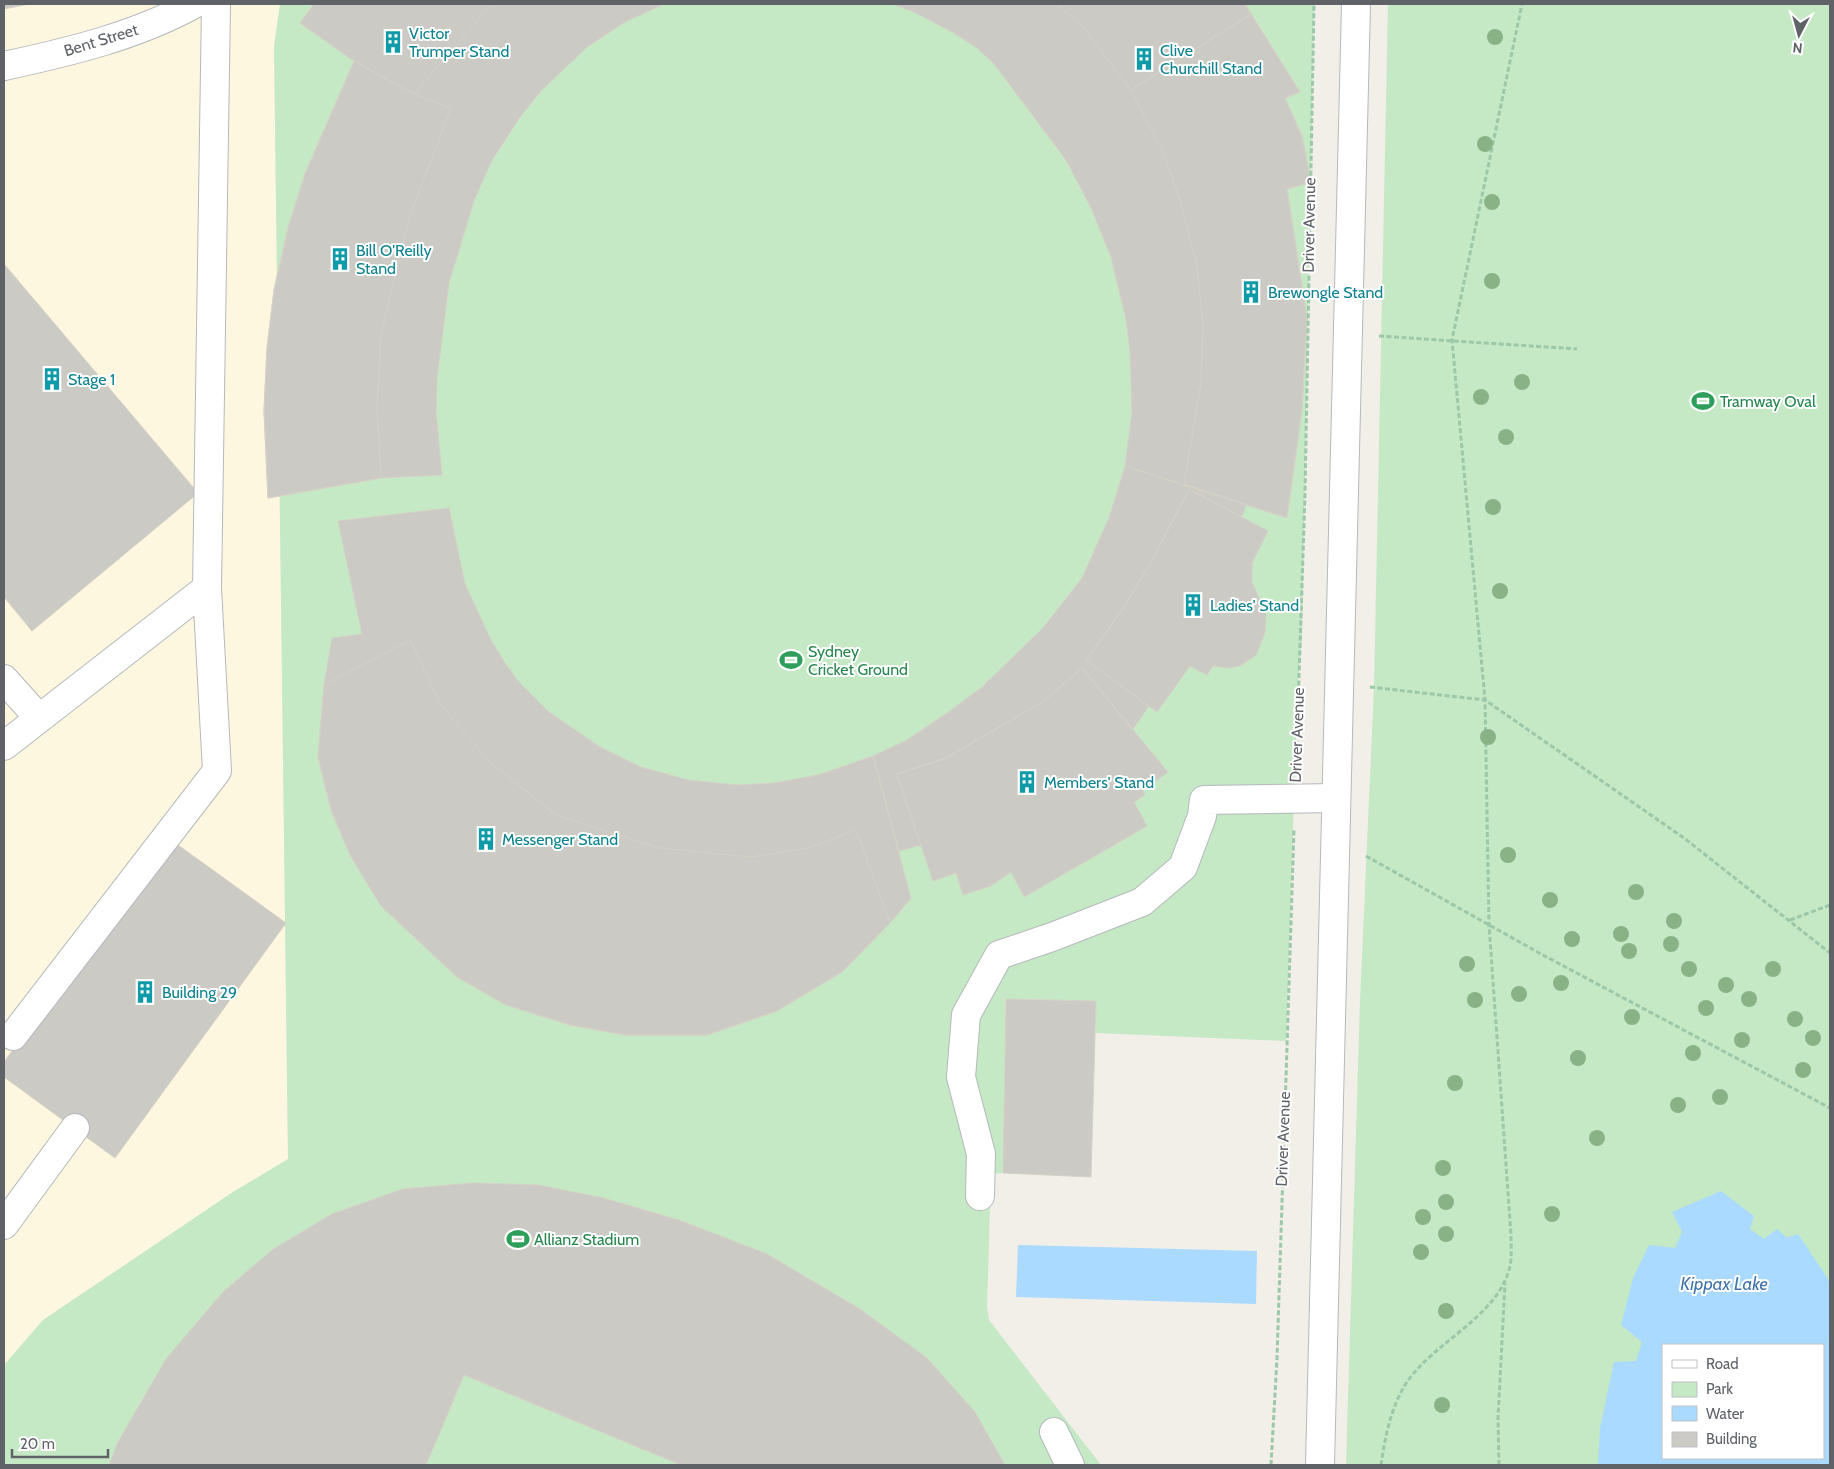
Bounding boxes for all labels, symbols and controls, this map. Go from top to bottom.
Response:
north arrow [1774,10,1824,60]
street label: Bent Street [62,20,141,60]
place label: Victor Trumper Stand [409,24,509,61]
building icon: Victor Trumper Stand [380,29,406,55]
text: N [1792,38,1804,57]
place label: Clive Churchill Stand [1160,41,1262,78]
building icon: Clive Churchill Stand [1131,46,1157,72]
street label: Driver Avenue [1299,177,1319,273]
place label: Bill O'Reilly Stand [356,241,432,278]
building icon: Bill O'Reilly Stand [327,246,353,272]
building icon: Brewongle Stand [1238,279,1264,305]
place label: Brewongle Stand [1268,283,1383,302]
building icon: Stage 1 [39,366,65,392]
place label: Stage 1 [68,370,115,389]
sports icon: Tramway Oval [1690,388,1716,414]
place label: Tramway Oval [1720,392,1816,411]
building icon: Ladies' Stand [1180,592,1206,618]
place label: Ladies' Stand [1210,596,1299,615]
place label: Sydney Cricket Ground [808,642,908,679]
sports icon: Sydney Cricket Ground [778,647,804,673]
street label: Driver Avenue [1286,687,1308,783]
building icon: Members' Stand [1014,769,1040,795]
place label: Members' Stand [1044,773,1154,792]
building icon: Messenger Stand [473,826,499,852]
place label: Messenger Stand [502,830,618,849]
building icon: Building 29 [132,979,158,1005]
place label: Building 29 [162,983,237,1002]
street label: Driver Avenue [1272,1091,1294,1187]
sports icon: Allianz Stadium [505,1226,531,1252]
place label: Allianz Stadium [534,1230,639,1249]
water label: Kippax Lake [1680,1273,1768,1295]
legend [1662,1344,1824,1459]
text: Road [1706,1355,1739,1373]
text: Park [1706,1380,1733,1398]
text: Water [1706,1405,1744,1423]
scale bar [12,1426,109,1458]
text: Building [1706,1430,1757,1448]
text: 20 m [20,1435,55,1453]

